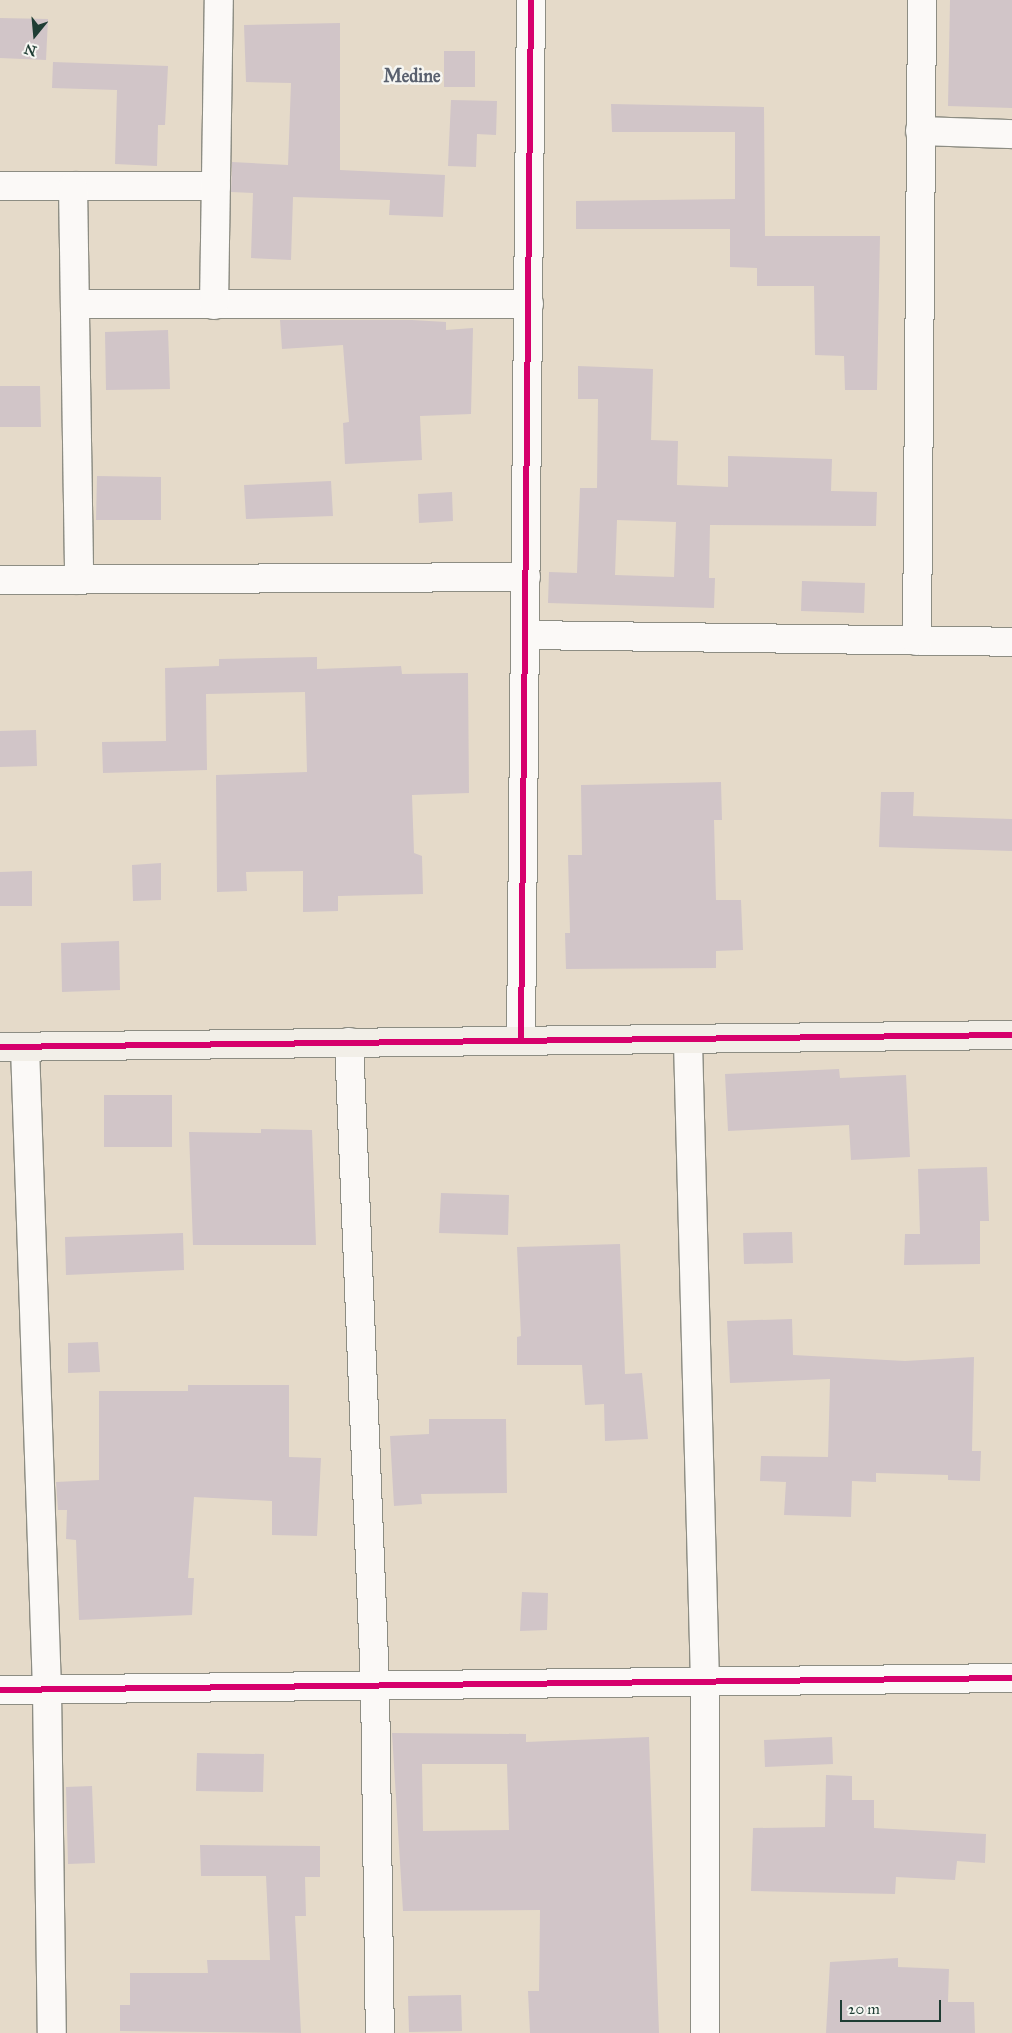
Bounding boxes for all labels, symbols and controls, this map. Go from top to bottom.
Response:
north arrow [10,10,60,60]
text: N [22,40,39,60]
district label: Medine [383,65,441,87]
scale bar [842,1990,943,2022]
text: 20 m [848,2000,880,2018]

